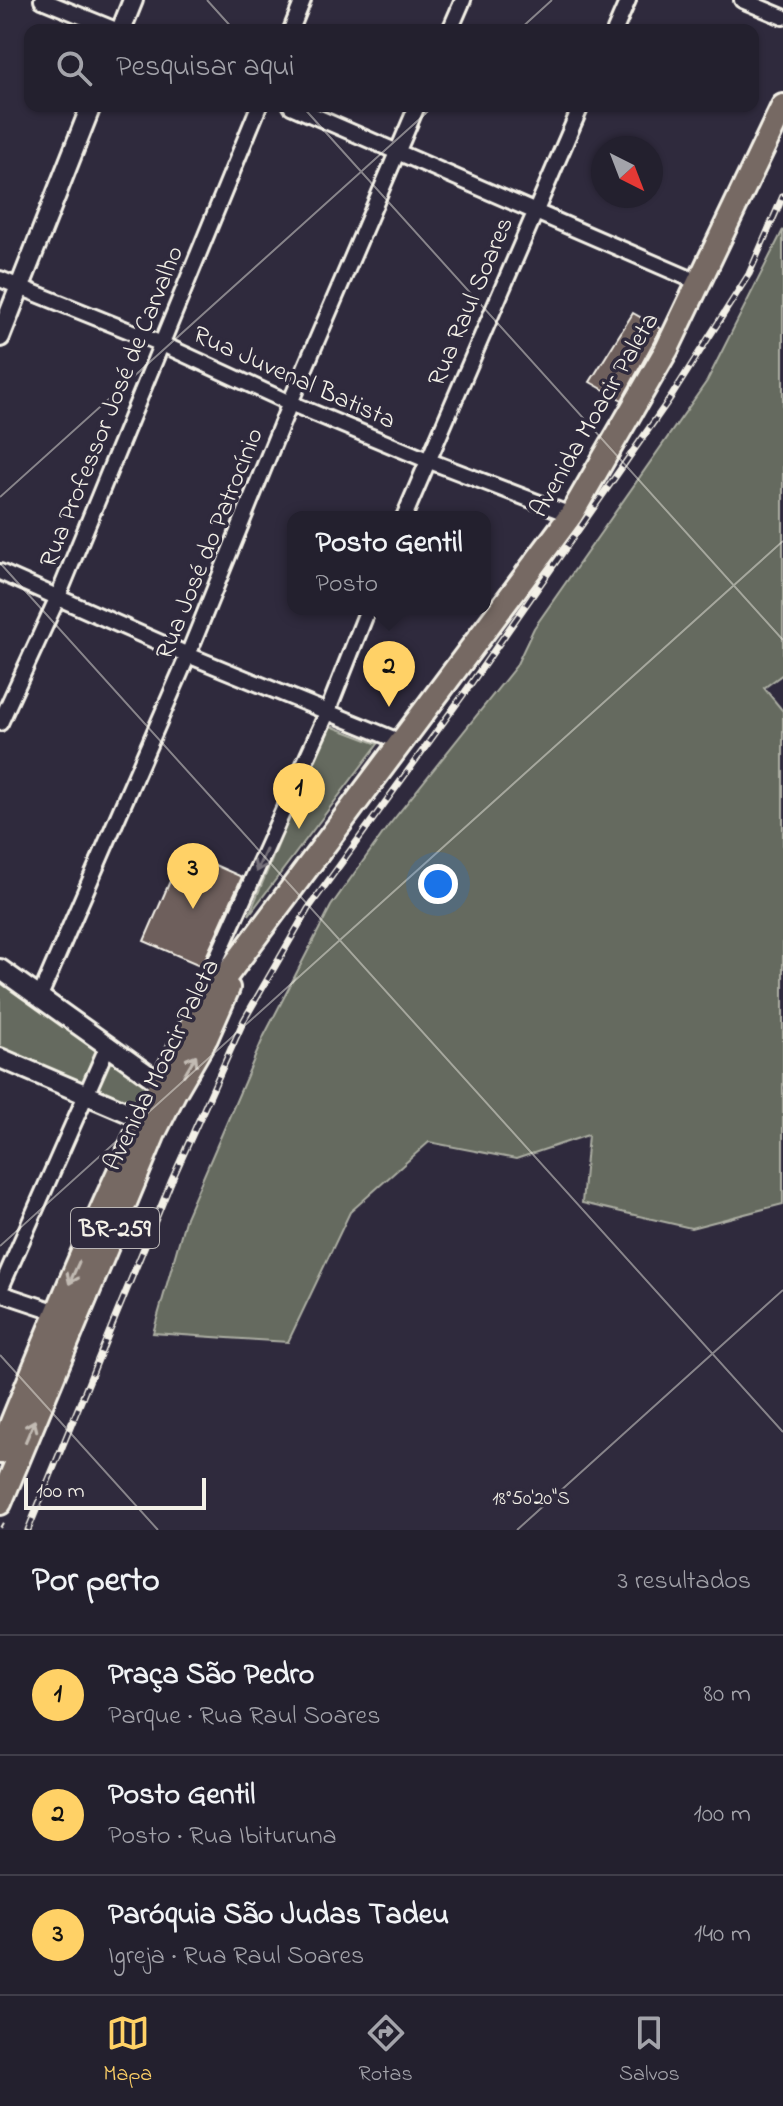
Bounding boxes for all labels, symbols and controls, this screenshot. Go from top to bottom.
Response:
search box [24,24,759,112]
icon: search [52,46,96,90]
text: Pesquisar aqui [116,46,295,90]
north arrow [591,136,663,208]
street label: Rua Raul Soares [419,211,525,393]
street label: Rua Professor José de Carvalho [31,240,195,574]
street label: Avenida Moacir Paleta [521,306,670,525]
street label: Rua Juvenal Batista [186,317,401,441]
street label: Rua José do Patrocínio [147,422,275,666]
popup [287,511,491,615]
text: Posto Gentil [315,522,463,566]
text: Posto [315,566,378,604]
pin: 2 [363,641,415,707]
pin: 1 [273,763,325,829]
pin: 3 [167,843,219,909]
one-way arrow [253,848,268,873]
your location [418,864,458,904]
street label: Avenida Moacir Paleta [95,953,231,1178]
one-way arrow [182,1054,198,1077]
road number: BR-259 [71,1208,159,1248]
one-way arrow [66,1260,81,1285]
one-way arrow [24,1420,38,1444]
scale bar [24,1474,206,1510]
text: 100 m [36,1476,85,1508]
text: 18°50'20"S [492,1485,570,1514]
text: Por perto [32,1557,160,1607]
text: 3 resultados [618,1563,751,1601]
text: Praça São Pedro [108,1654,314,1698]
text: 1 [54,1676,62,1714]
text: 80 m [703,1676,751,1714]
text: Parque · Rua Raul Soares [108,1698,380,1736]
text: Posto Gentil [108,1774,255,1818]
text: 2 [52,1796,64,1834]
text: 100 m [694,1796,751,1834]
text: Posto · Rua Ibituruna [108,1818,337,1856]
text: Paróquia São Judas Tadeu [108,1894,449,1938]
text: 3 [53,1916,63,1954]
text: 140 m [694,1916,751,1954]
text: Igreja · Rua Raul Soares [108,1938,364,1976]
tab: Mapa [103,2011,152,2091]
tab: Rotas [359,2011,413,2091]
tab: Salvos [619,2011,680,2091]

